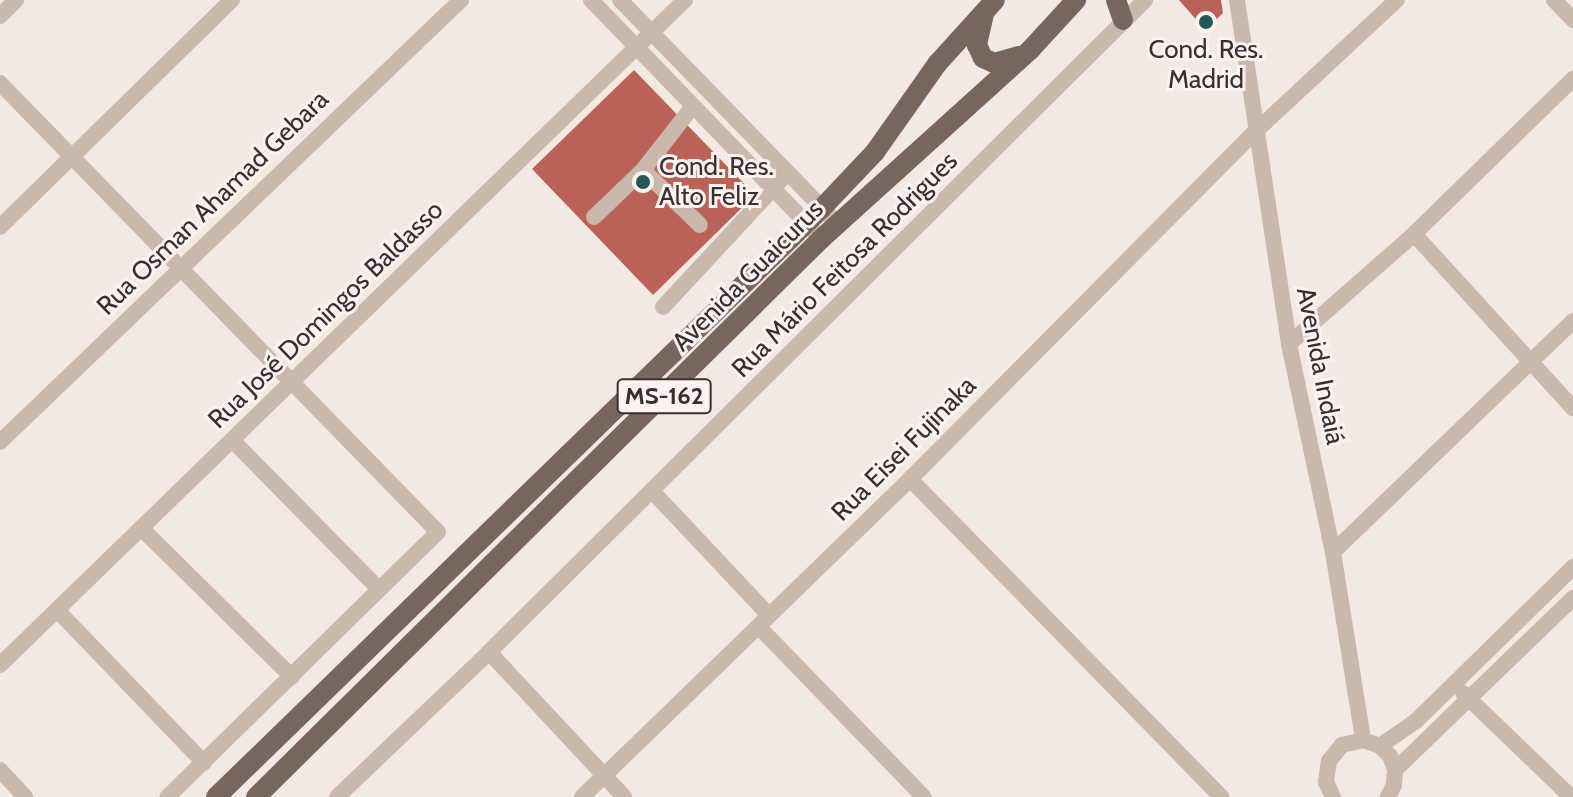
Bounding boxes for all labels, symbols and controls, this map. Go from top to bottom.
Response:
marker: Cond. Res. Madrid [1197,13,1215,31]
place label: Cond. Res. Madrid [1149,34,1263,96]
street label: Rua Osman Ahamad Gebara [91,84,335,322]
street label: Rua Mário Feitosa Rodrigues [726,146,964,384]
place label: Cond. Res. Alto Feliz [659,151,774,212]
marker: Cond. Res. Alto Feliz [634,173,652,191]
street label: Avenida Guaicurus [666,194,830,358]
street label: Rua José Domingos Baldasso [202,195,450,435]
street label: Avenida Indaiá [1289,285,1351,447]
street label: Rua Eisei Fujinaka [825,370,983,528]
road number: MS-162 [616,376,712,416]

